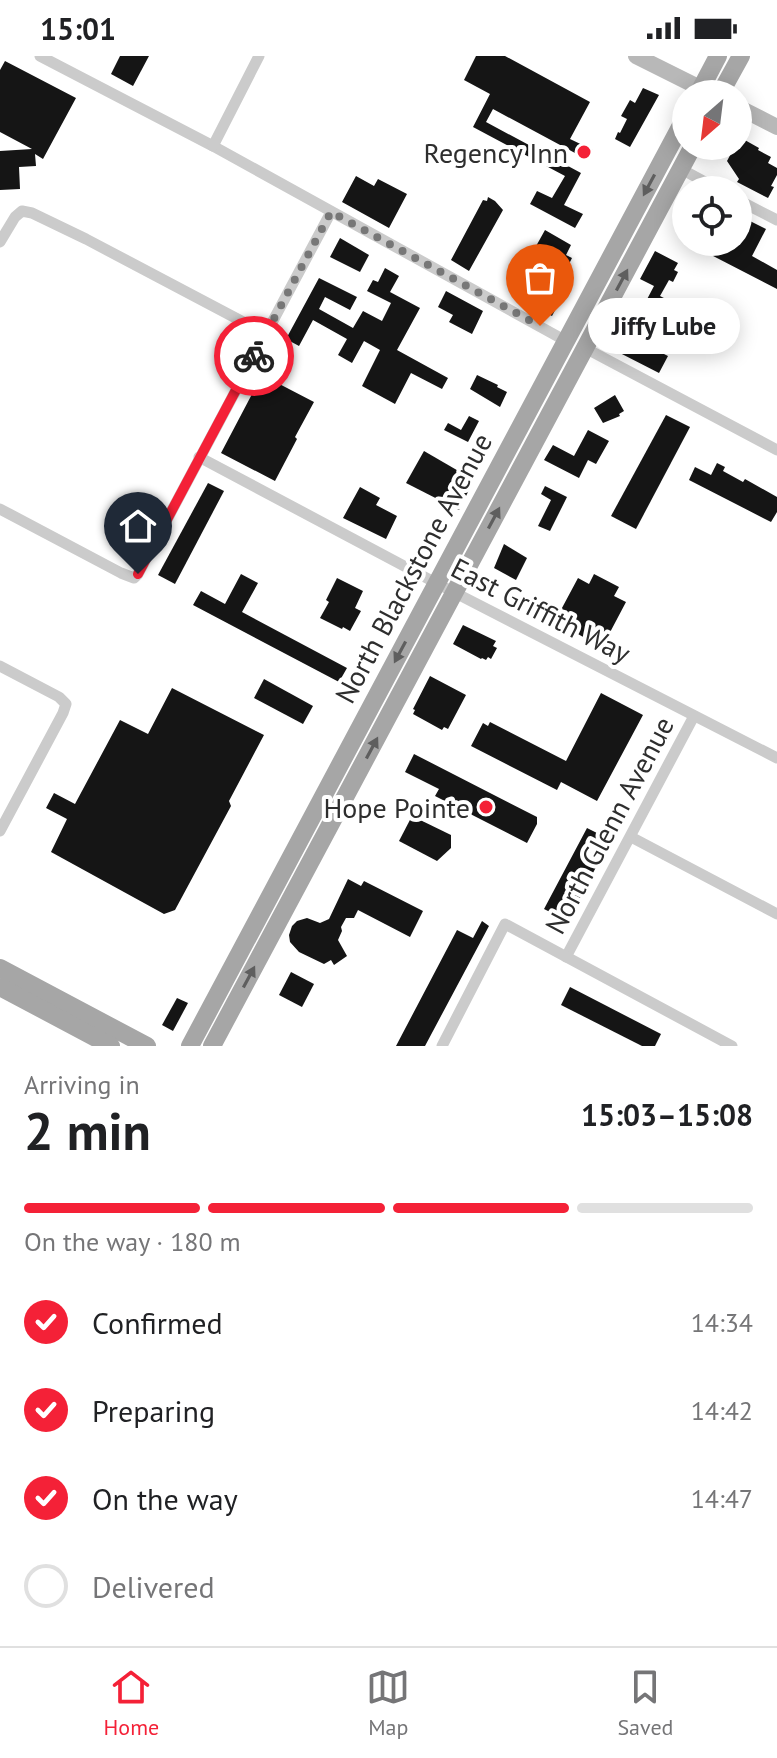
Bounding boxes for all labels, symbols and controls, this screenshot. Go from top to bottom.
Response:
text: 15:01 [40,9,116,48]
north arrow [672,80,752,160]
map controls [672,80,752,256]
place label: Regency Inn [424,134,568,171]
marker: Regency Inn [575,143,593,161]
one-way arrow [643,173,656,196]
button: locate [672,176,752,256]
pin [506,244,574,326]
icon: bag [518,256,562,300]
one-way arrow [615,268,628,291]
callout: Jiffy Lube [588,298,740,354]
text: Jiffy Lube [612,309,716,342]
courier [214,316,294,396]
icon: bike [232,334,276,378]
street label: North Blackstone Avenue [326,427,500,709]
pin [104,492,172,574]
icon: home [116,504,160,548]
one-way arrow [487,507,500,530]
street label: East Griffith Way [445,549,637,671]
one-way arrow [393,641,406,664]
street label: North Glenn Avenue [536,710,682,940]
one-way arrow [365,736,378,759]
place label: Hope Pointe [323,789,470,826]
marker: Hope Pointe [477,798,495,816]
one-way arrow [242,966,256,989]
text: Arriving in [24,1068,140,1101]
text: 15:03–15:08 [581,1095,753,1134]
text: 2 min [24,1097,151,1164]
text: On the way · 180 m [24,1225,241,1258]
icon: check [24,1300,68,1344]
text: Confirmed [92,1303,223,1342]
text: 14:34 [691,1306,753,1339]
icon: check [24,1388,68,1432]
text: Preparing [92,1391,215,1430]
text: 14:42 [691,1394,753,1427]
icon: check [24,1476,68,1520]
text: On the way [92,1479,238,1518]
text: 14:47 [691,1482,753,1515]
text: Delivered [92,1567,215,1606]
tab: Home [104,1665,159,1741]
tab: Map [366,1665,410,1741]
tab: Saved [617,1665,673,1741]

